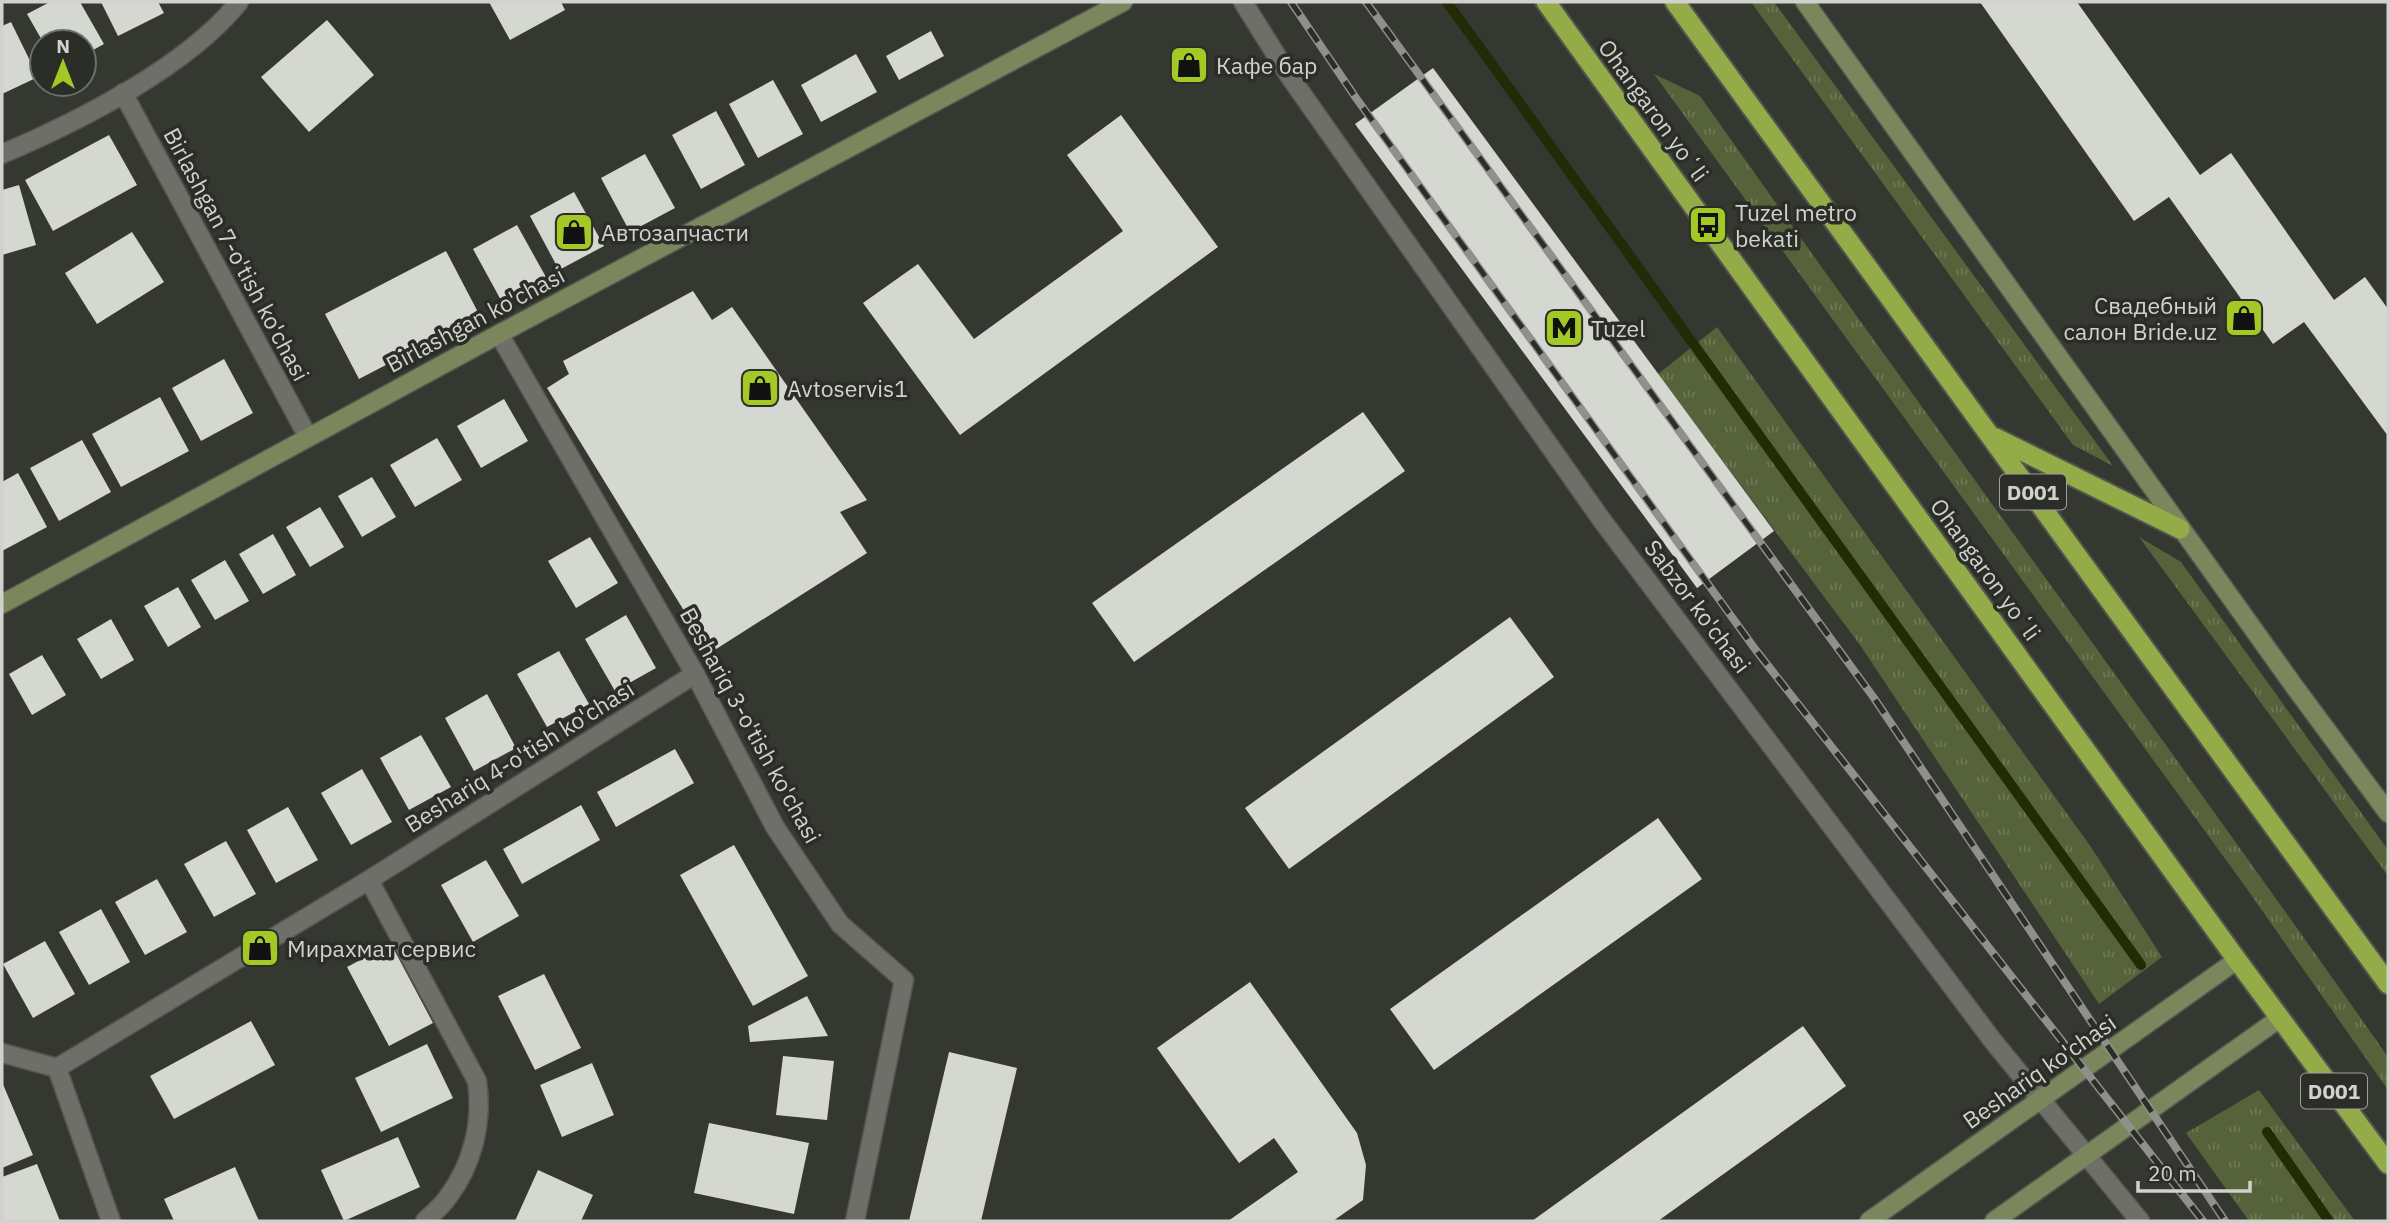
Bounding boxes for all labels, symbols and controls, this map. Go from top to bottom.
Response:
north arrow [28,28,98,98]
street label: Ohangaron yoʻli [1592,33,1716,187]
text: N [56,34,70,58]
shop icon: Кафе бар [1168,44,1210,86]
place label: Кафе бар [1216,50,1317,80]
street label: Birlashgan 7-o'tish ko'chasi [157,122,317,386]
place label: Tuzel metro bekati [1735,197,1857,253]
bus stop icon: Tuzel metro bekati [1687,204,1729,246]
shop icon: Автозапчасти [553,211,595,253]
place label: Автозапчасти [601,217,749,247]
street label: Birlashgan ko'chasi [381,259,569,379]
place label: Свадебный салон Bride.uz [2063,290,2217,346]
shop icon: Свадебный салон Bride.uz [2223,297,2265,339]
metro station icon: Tuzel [1543,307,1585,349]
place label: Tuzel [1591,313,1645,343]
shop icon: Avtoservis1 [739,367,781,409]
place label: Avtoservis1 [787,373,908,403]
road number: D001 [2000,475,2066,510]
street label: Ohangaron yoʻli [1924,492,2048,646]
street label: Sabzor ko'chasi [1638,533,1758,679]
street label: Beshariq 3-o'tish ko'chasi [674,602,828,848]
street label: Beshariq 4-o'tish ko'chasi [399,673,639,839]
shop icon: Мирахмат сервис [239,927,281,969]
place label: Мирахмат сервис [287,933,476,963]
street label: Beshariq ko'chasi [1957,1007,2121,1135]
road number: D001 [2301,1074,2367,1108]
scale bar [2138,1150,2250,1194]
text: 20 m [2148,1159,2197,1187]

